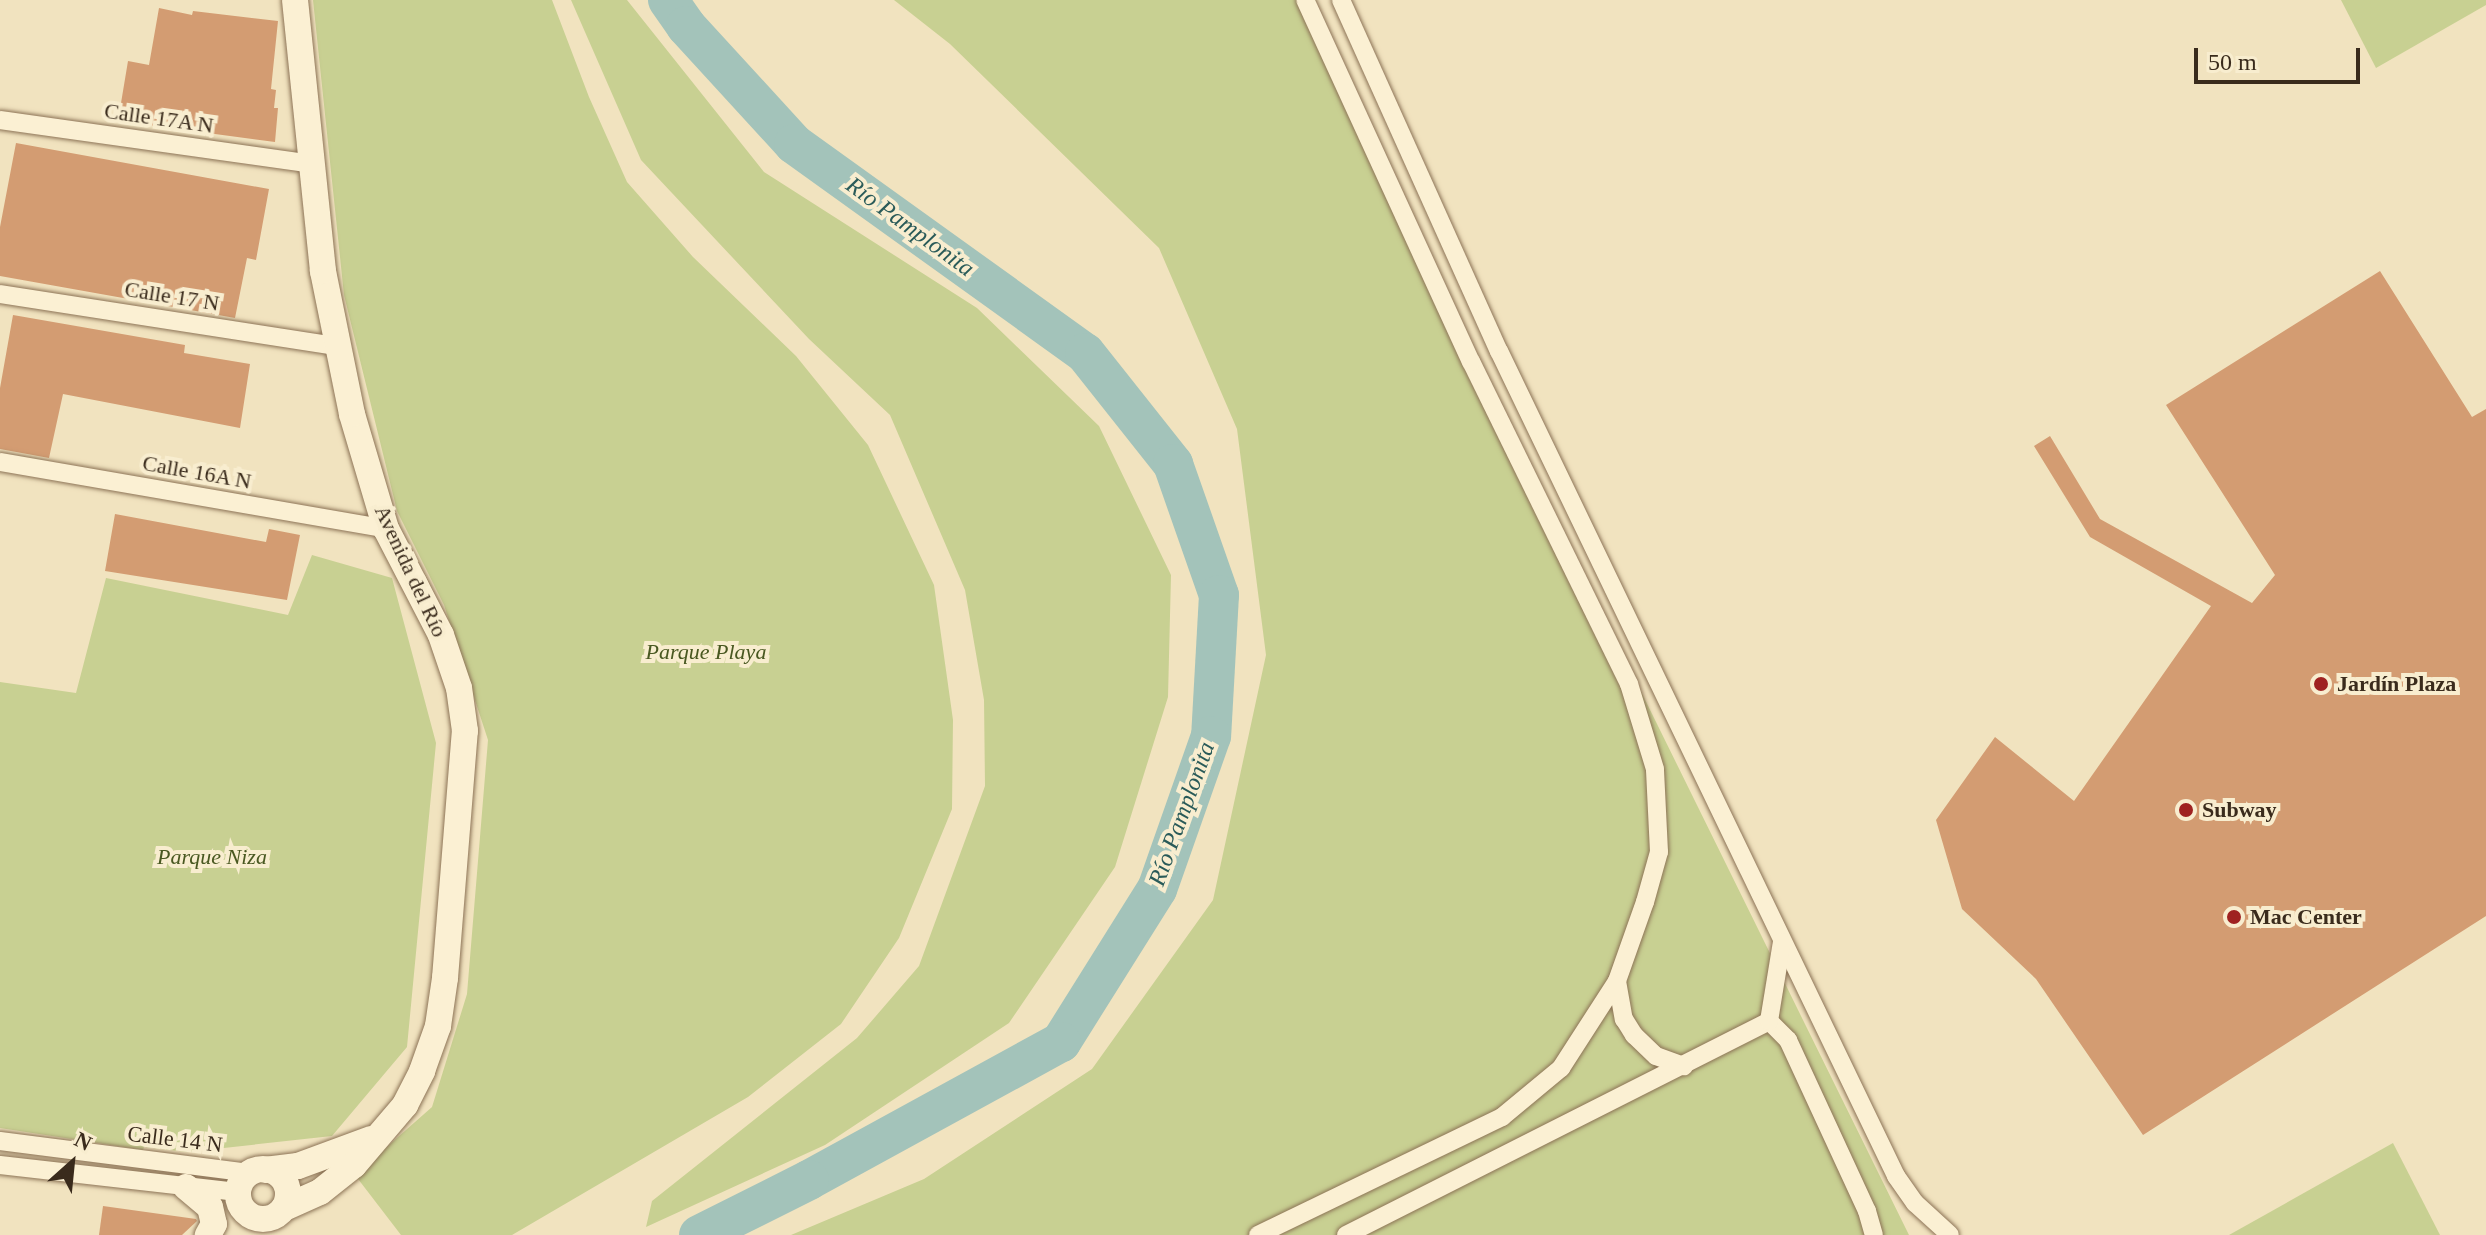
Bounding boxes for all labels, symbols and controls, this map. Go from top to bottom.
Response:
scale bar [2198,32,2364,82]
text: 50 m [2208,49,2257,75]
street label: Calle 17A N [102,97,216,139]
water label: Río Pamplonita [840,171,980,283]
street label: Calle 17 N [123,276,221,316]
street label: Calle 16A N [140,449,254,495]
street label: Avenida del Río [369,501,453,641]
park label: Parque Playa [646,639,766,665]
place label: Jardín Plaza [2337,671,2456,697]
marker: Jardín Plaza [2312,675,2330,693]
water label: Río Pamplonita [1143,738,1221,890]
place label: Subway [2202,797,2277,823]
marker: Subway [2177,801,2195,819]
park label: Parque Niza [157,844,267,870]
place label: Mac Center [2250,904,2362,930]
marker: Mac Center [2225,908,2243,926]
street label: Calle 14 N [126,1120,224,1158]
north arrow [32,1123,112,1203]
text: N [70,1126,96,1156]

